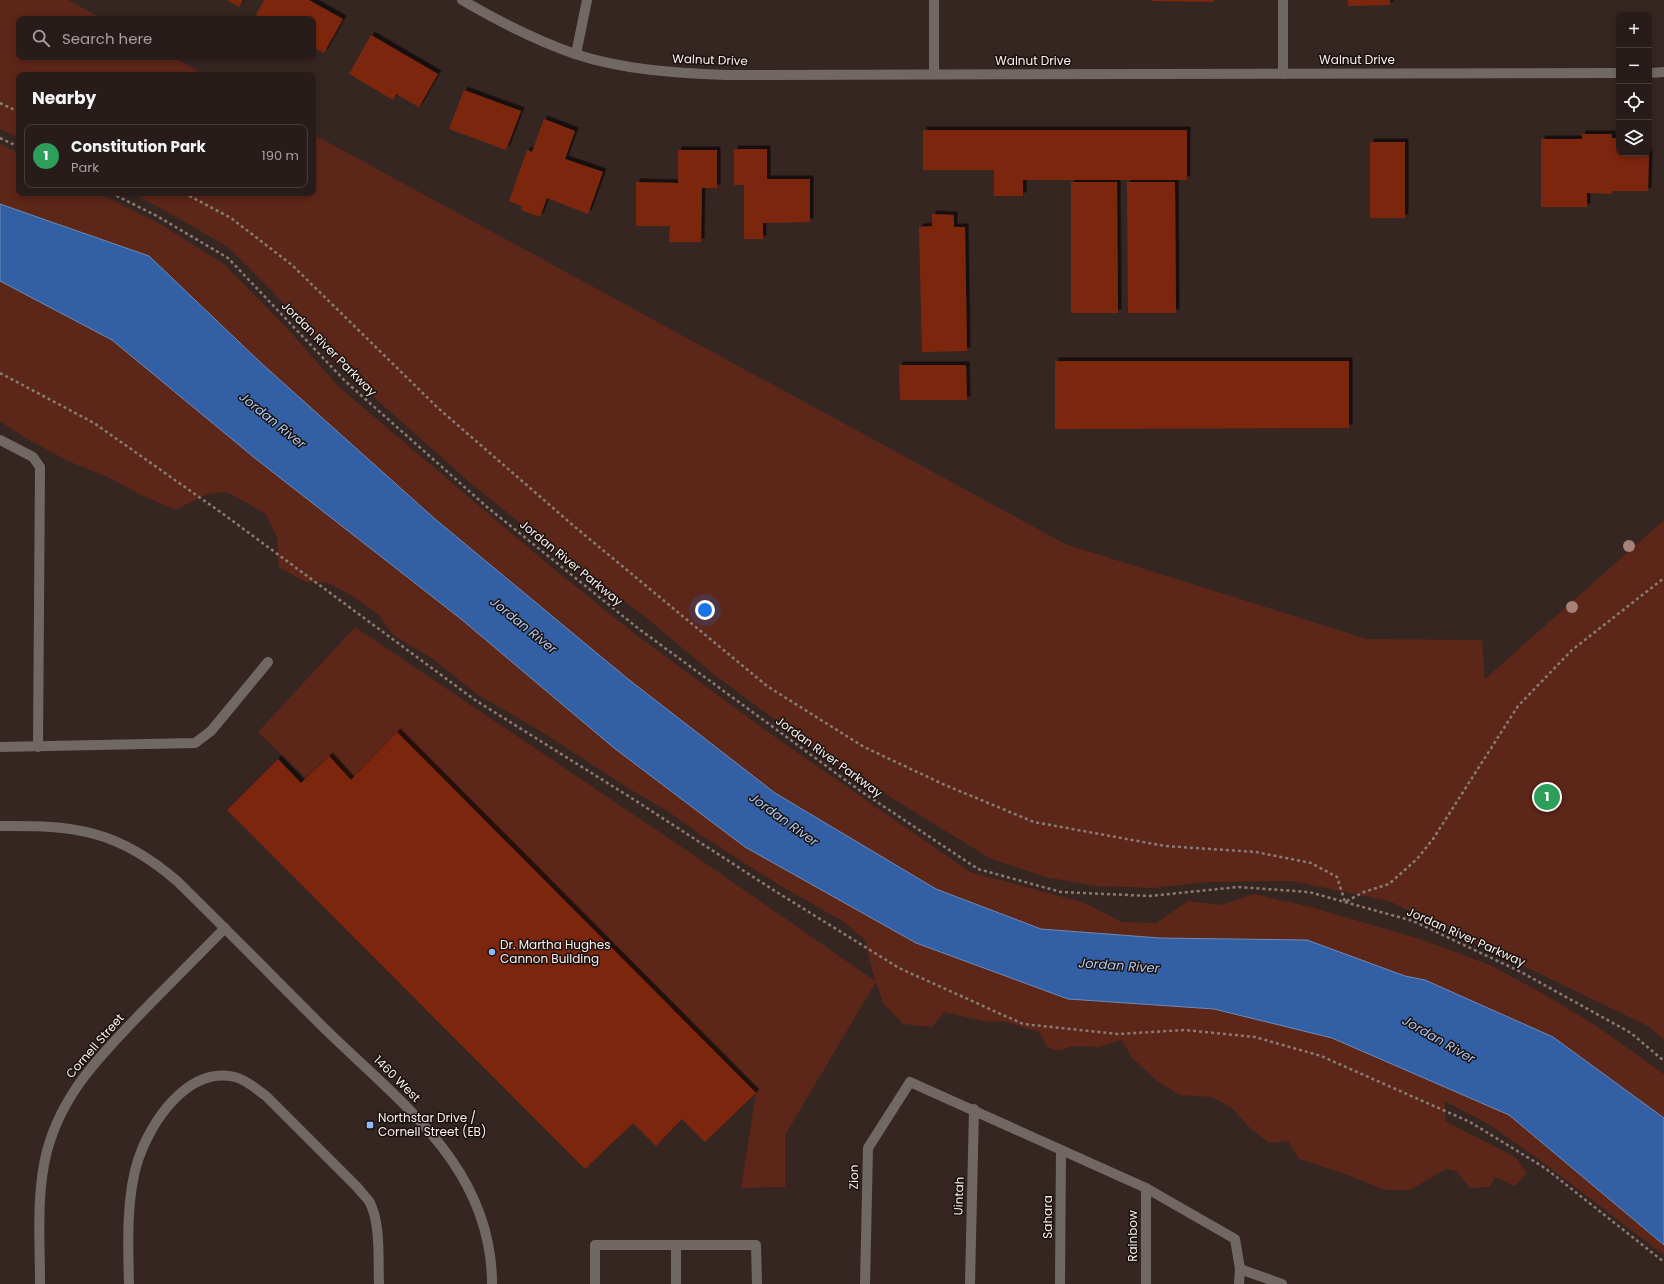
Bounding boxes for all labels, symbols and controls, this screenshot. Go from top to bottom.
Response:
map controls [1616,12,1652,156]
button: + [1616,12,1652,48]
search box [16,16,316,60]
icon: search [30,27,52,49]
text: Search here [62,28,152,49]
button: − [1616,48,1652,84]
street label: Walnut Drive [672,50,748,69]
street label: Walnut Drive [1319,51,1395,68]
street label: Walnut Drive [995,52,1071,69]
button: locate [1616,84,1652,120]
text: Nearby [32,86,96,110]
button: layers [1616,120,1652,156]
text: Constitution Park [71,136,206,157]
text: 1 [44,146,48,165]
text: 190 m [262,146,299,165]
text: Park [71,158,99,177]
street label: Jordan River Parkway [278,297,381,400]
water label: Jordan River [235,387,311,454]
street label: Jordan River Parkway [516,516,627,610]
water label: Jordan River [486,592,562,659]
your location [695,600,715,620]
street label: Jordan River Parkway [772,712,886,801]
pin: 1 [1534,782,1560,812]
water label: Jordan River [745,788,823,852]
street label: Jordan River Parkway [1404,903,1528,970]
place label: Dr. Martha Hughes Cannon Building [500,936,610,967]
marker: Dr. Martha Hughes Cannon Building [487,947,497,957]
water label: Jordan River [1078,953,1161,978]
street label: Cornell Street [62,1010,128,1082]
water label: Jordan River [1399,1011,1480,1069]
street label: 1460 West [370,1052,424,1106]
place label: Northstar Drive / Cornell Street (EB) [378,1109,486,1140]
marker: Northstar Drive / Cornell Street (EB) [365,1120,375,1130]
street label: Zion [845,1164,862,1190]
street label: Uintah [949,1176,968,1216]
street label: Sahara [1039,1195,1056,1239]
street label: Rainbow [1124,1210,1141,1262]

